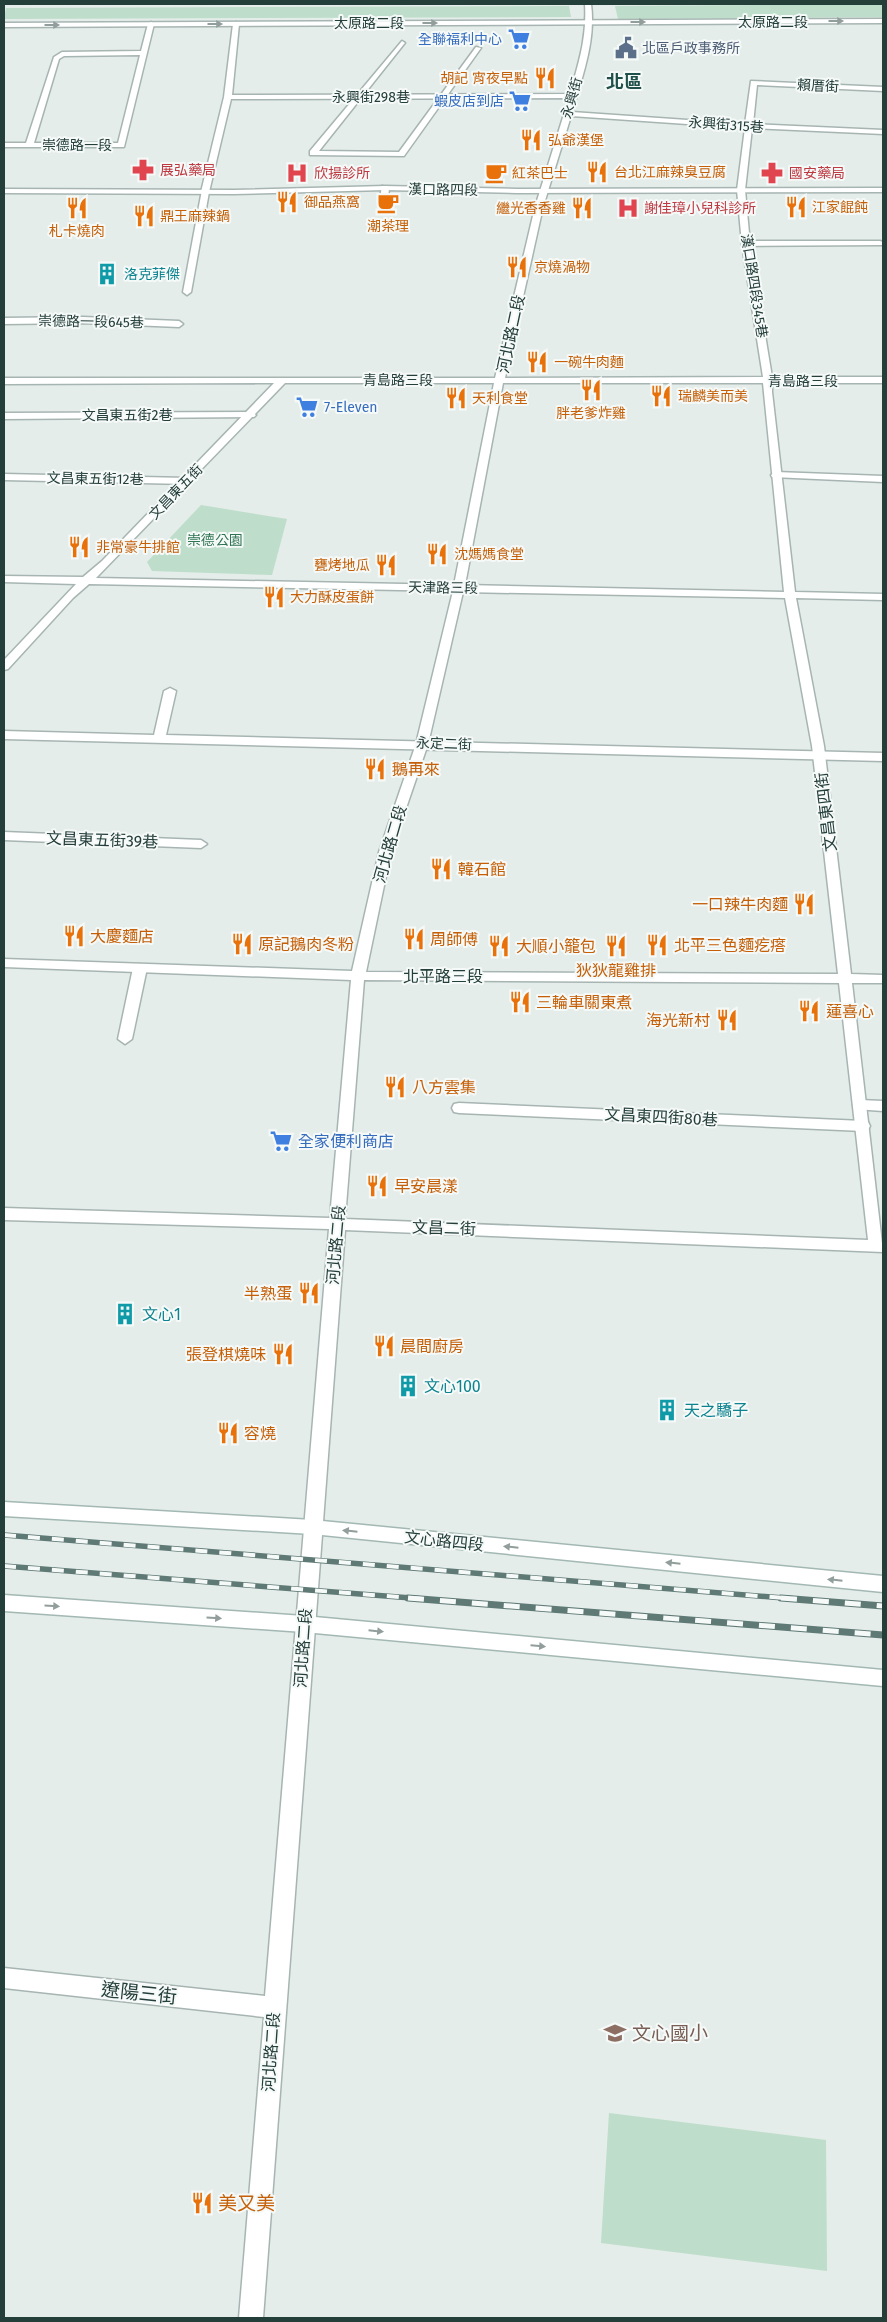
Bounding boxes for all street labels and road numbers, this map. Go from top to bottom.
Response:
street label: 太原路二段 [738,14,808,31]
street label: 太原路二段 [334,15,404,32]
street label: 永興街 [558,75,586,121]
street label: 賴厝街 [797,76,839,96]
street label: 永興街298巷 [332,89,410,106]
street label: 永興街315巷 [688,114,764,136]
street label: 崇德路一段 [42,137,112,154]
street label: 漢口路四段 [408,181,478,199]
street label: 漢口路四段345巷 [737,233,771,339]
street label: 河北路二段 [493,293,529,375]
street label: 崇德路一段645巷 [38,313,144,331]
street label: 青島路三段 [363,372,433,389]
street label: 青島路三段 [768,373,838,390]
street label: 文昌東五街2巷 [82,407,172,424]
street label: 文昌東五街 [146,461,206,523]
street label: 文昌東五街12巷 [46,470,144,488]
street label: 天津路三段 [408,579,478,597]
street label: 永定二街 [416,735,472,753]
street label: 文昌東四街 [812,771,840,853]
street label: 河北路二段 [370,803,410,885]
street label: 文昌東五街39巷 [46,829,158,851]
street label: 北平路三段 [403,967,483,986]
street label: 文昌東四街80巷 [604,1105,718,1129]
street label: 河北路二段 [323,1204,349,1286]
street label: 文昌二街 [412,1217,476,1239]
street label: 文心路四段 [403,1527,485,1555]
street label: 河北路二段 [291,1607,315,1689]
street label: 遼陽三街 [100,1978,178,2008]
street label: 河北路二段 [259,2011,283,2093]

